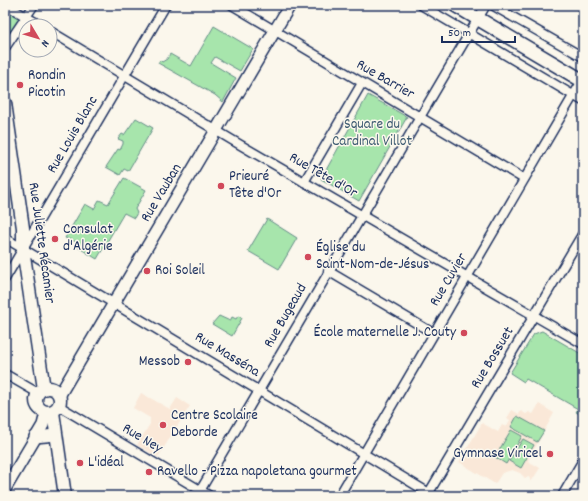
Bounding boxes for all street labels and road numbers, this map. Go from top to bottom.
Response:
street label: Rue Barrier [352,54,419,106]
street label: Rue Louis Blanc [42,92,104,178]
street label: Rue Tête d'Or [285,147,362,205]
street label: Rue Vauban [136,159,188,227]
street label: Rue Juliette Récamier [22,181,60,305]
street label: Rue Cuvier [424,249,474,311]
street label: Rue Bugeaud [259,280,313,352]
street label: Rue Bossuet [466,322,520,393]
street label: Rue Masséna [190,327,265,384]
street label: Rue Ney [118,418,167,460]

